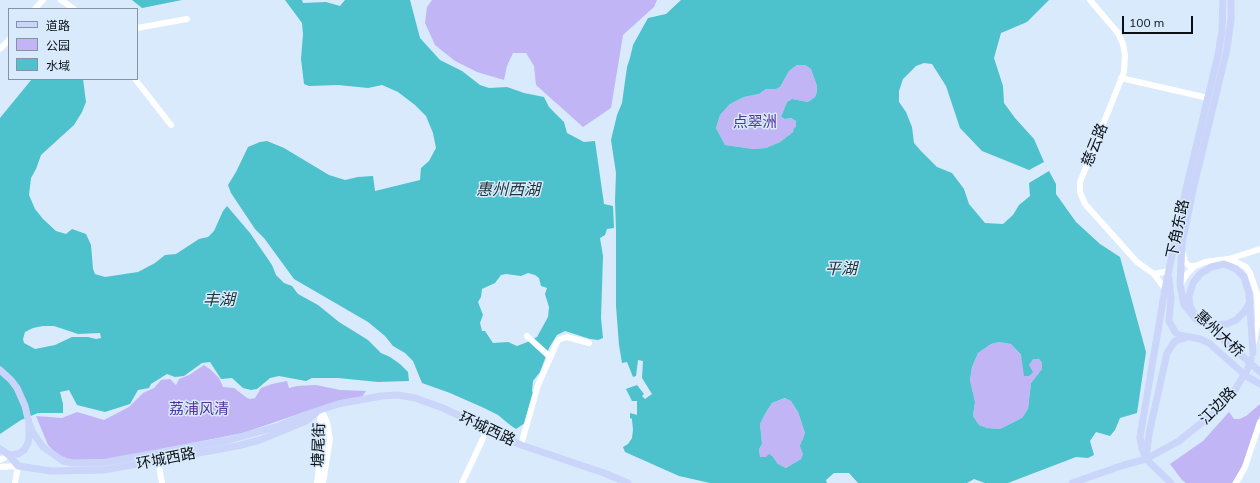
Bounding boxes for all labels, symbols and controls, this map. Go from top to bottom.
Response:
legend [8,8,138,80]
scale bar [1124,8,1195,34]
text: 100 m [1129,15,1164,30]
text: 道路 [46,18,70,33]
text: 公园 [46,38,70,53]
text: 水域 [46,58,70,73]
park label: 点翠洲 [733,113,777,131]
street label: 慈云路 [1078,121,1112,169]
water label: 惠州西湖 [476,180,540,200]
street label: 下角东路 [1163,198,1193,260]
water label: 平湖 [825,259,857,279]
water label: 丰湖 [203,290,235,310]
street label: 惠州大桥 [1191,307,1247,361]
street label: 江边路 [1196,384,1240,428]
park label: 荔浦风清 [169,400,229,418]
street label: 环城西路 [456,408,518,450]
street label: 塘尾街 [309,422,329,468]
street label: 环城西路 [135,444,197,474]

